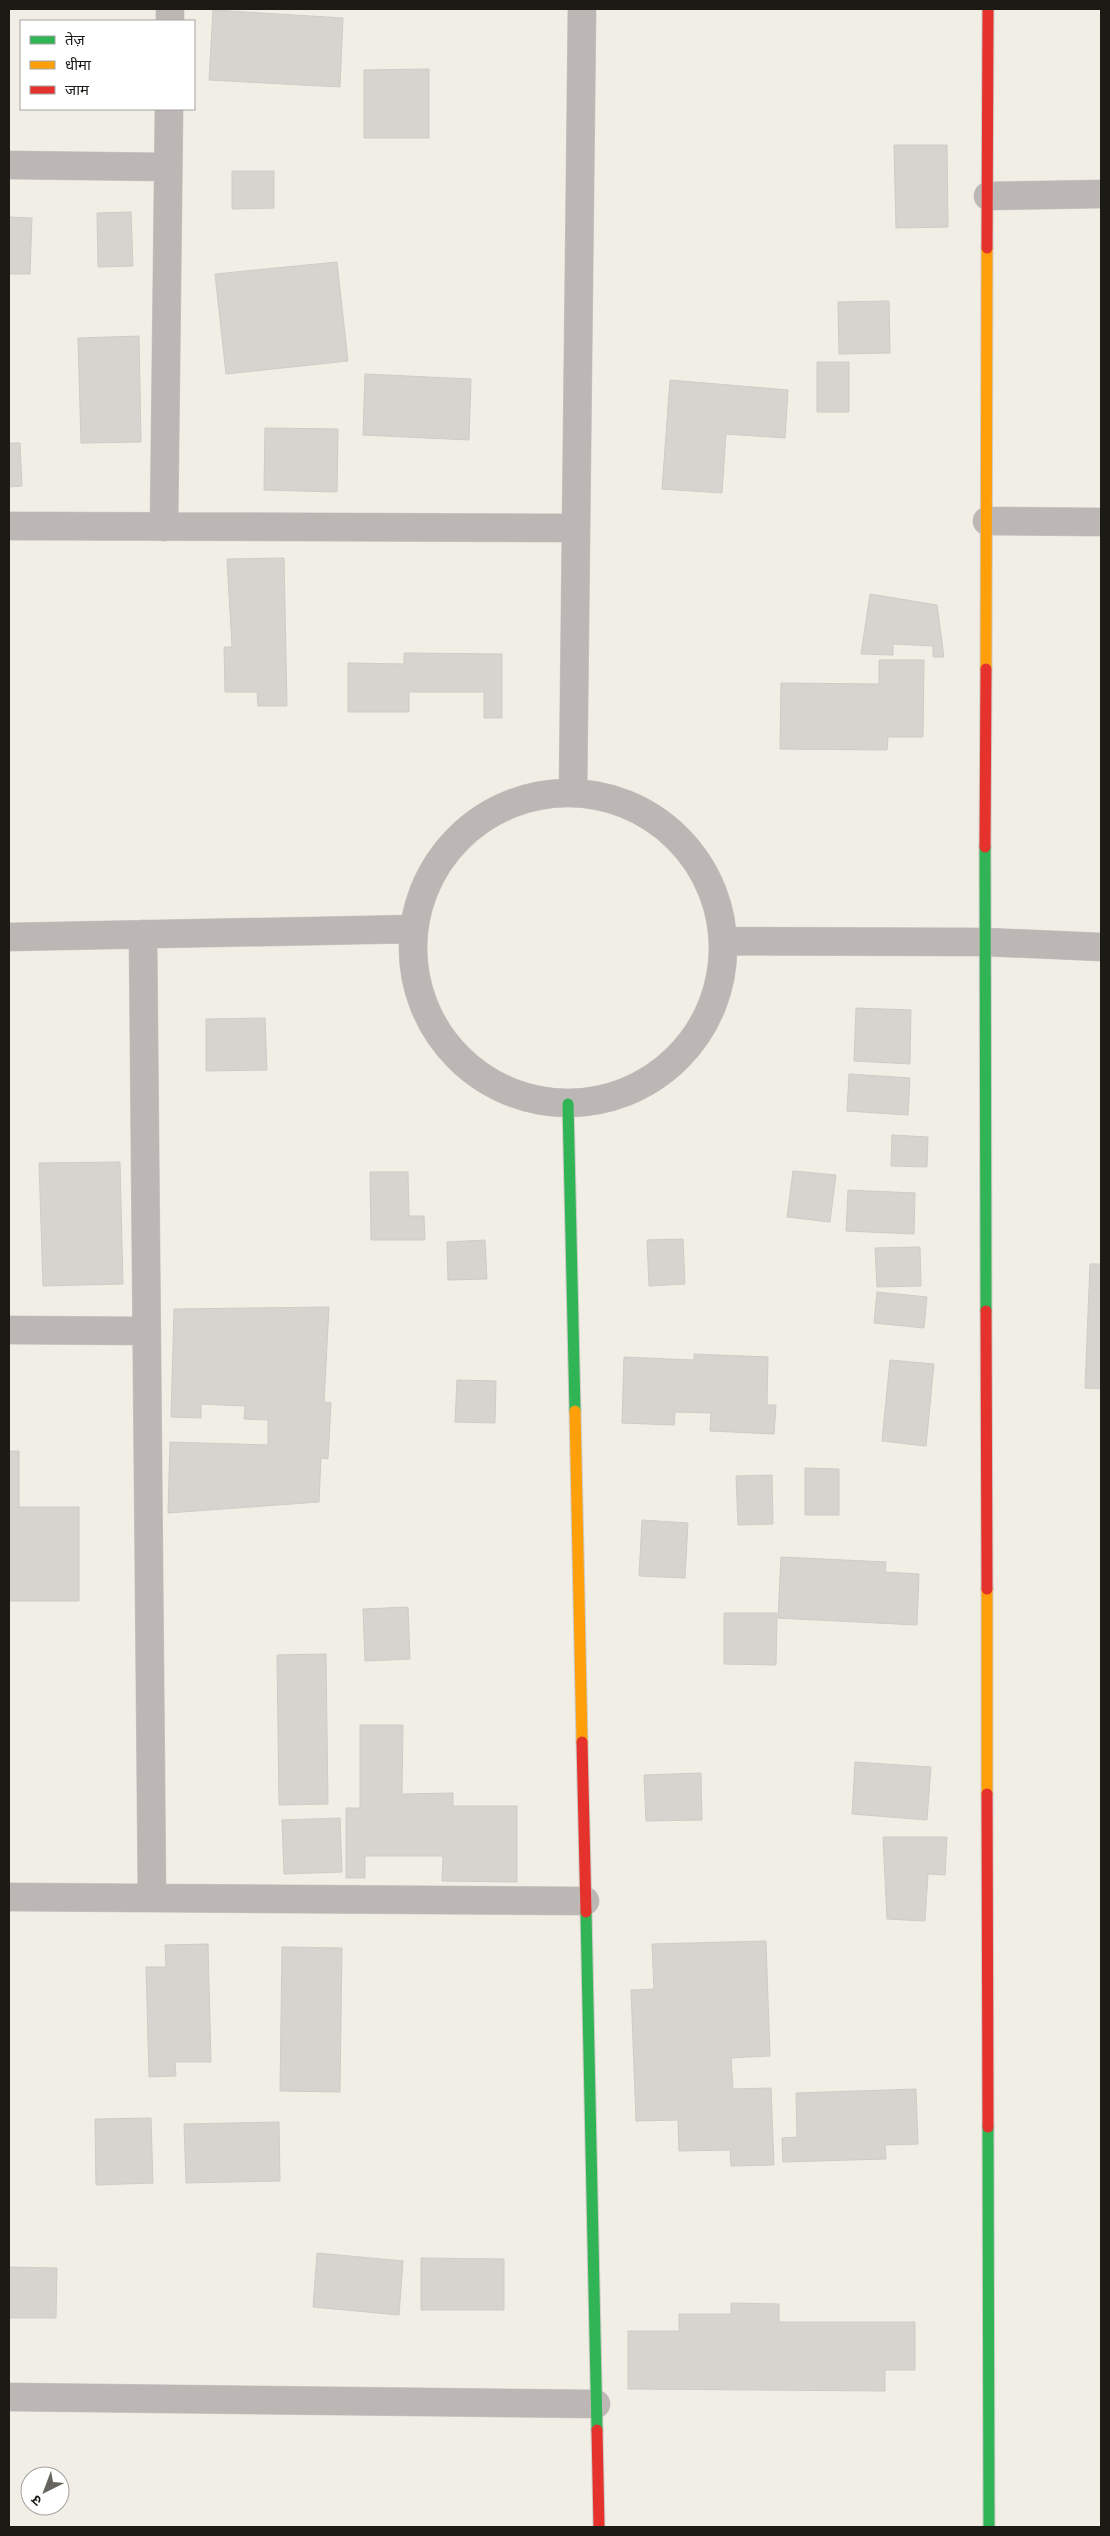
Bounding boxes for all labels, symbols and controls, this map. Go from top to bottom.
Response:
legend [20,20,195,110]
text: तेज़ [65,29,86,50]
text: धीमा [65,54,92,75]
text: जाम [65,79,90,100]
north arrow [20,2466,70,2516]
text: उ [27,2491,45,2510]

